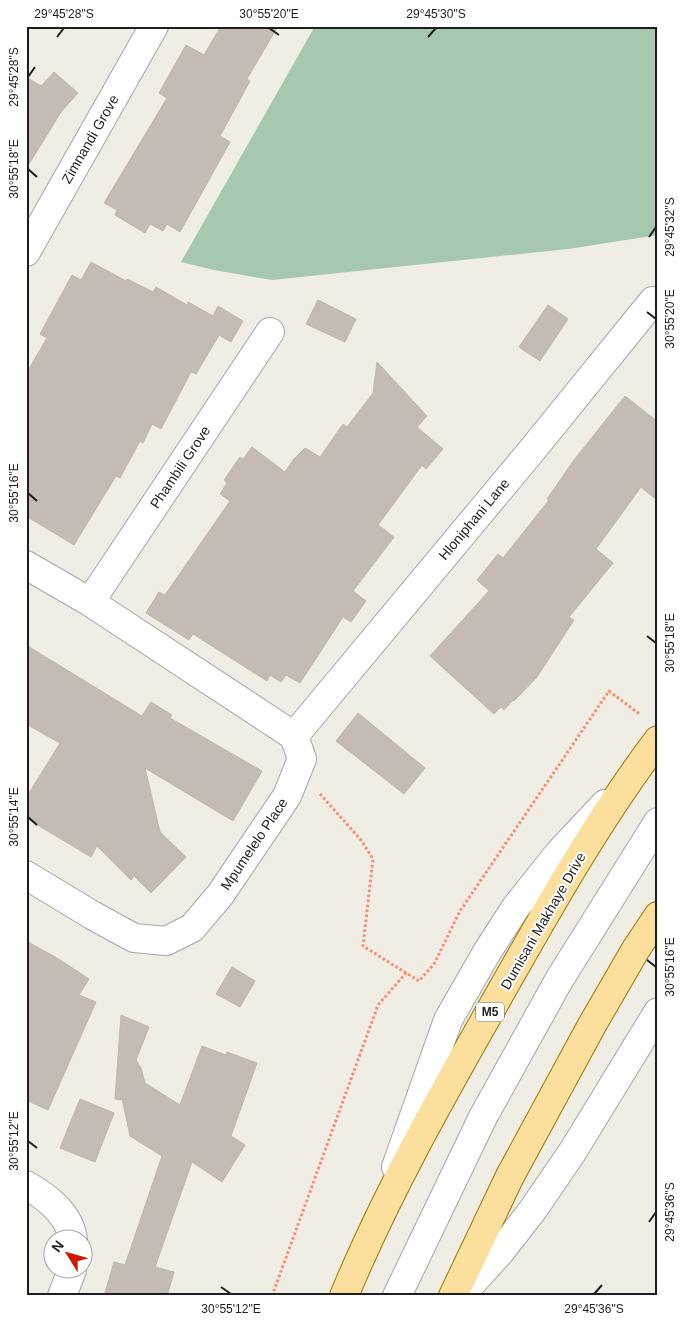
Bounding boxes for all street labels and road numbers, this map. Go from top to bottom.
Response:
street label: Zimnandi Grove [58,92,122,186]
street label: Phambili Grove [147,423,214,511]
street label: Hloniphani Lane [435,475,513,563]
street label: Mpumelelo Place [217,795,291,893]
street label: Dumisani Makhaye Drive [497,849,589,992]
road number: M5 [476,1002,504,1022]

